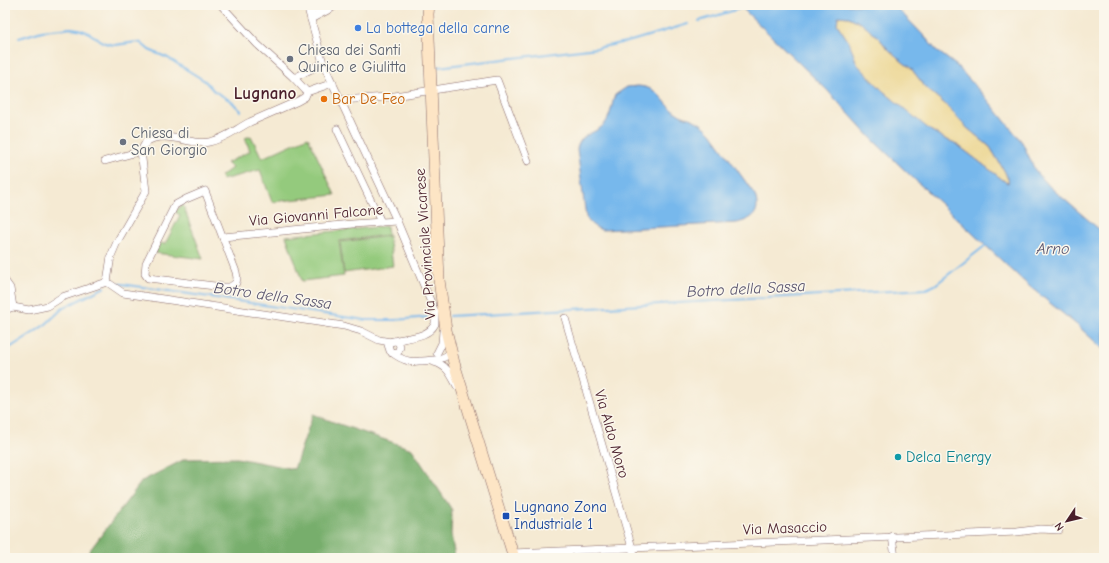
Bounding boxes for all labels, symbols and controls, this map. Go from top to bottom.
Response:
place label: La bottega della carne [366,19,510,37]
marker: La bottega della carne [353,23,363,33]
place label: Chiesa dei Santi Quirico e Giulitta [298,41,406,76]
marker: Chiesa dei Santi Quirico e Giulitta [285,54,295,64]
district label: Lugnano [234,84,297,103]
place label: Bar De Feo [332,90,405,108]
marker: Bar De Feo [319,94,329,104]
place label: Chiesa di San Giorgio [131,124,207,159]
marker: Chiesa di San Giorgio [118,137,128,147]
street label: Via Provinciale Vicarese [411,167,439,320]
street label: Via Giovanni Falcone [248,200,384,230]
water label: Arno [1035,240,1070,258]
water label: Botro della Sassa [686,277,806,301]
water label: Botro della Sassa [213,279,333,313]
street label: Via Aldo Moro [591,388,633,480]
place label: Delca Energy [906,448,992,466]
marker: Delca Energy [893,452,903,462]
place label: Lugnano Zona Industriale 1 [514,498,607,533]
north arrow [1047,501,1087,541]
marker: Lugnano Zona Industriale 1 [501,511,511,521]
street label: Via Masaccio [743,518,827,538]
text: N [1052,520,1067,533]

